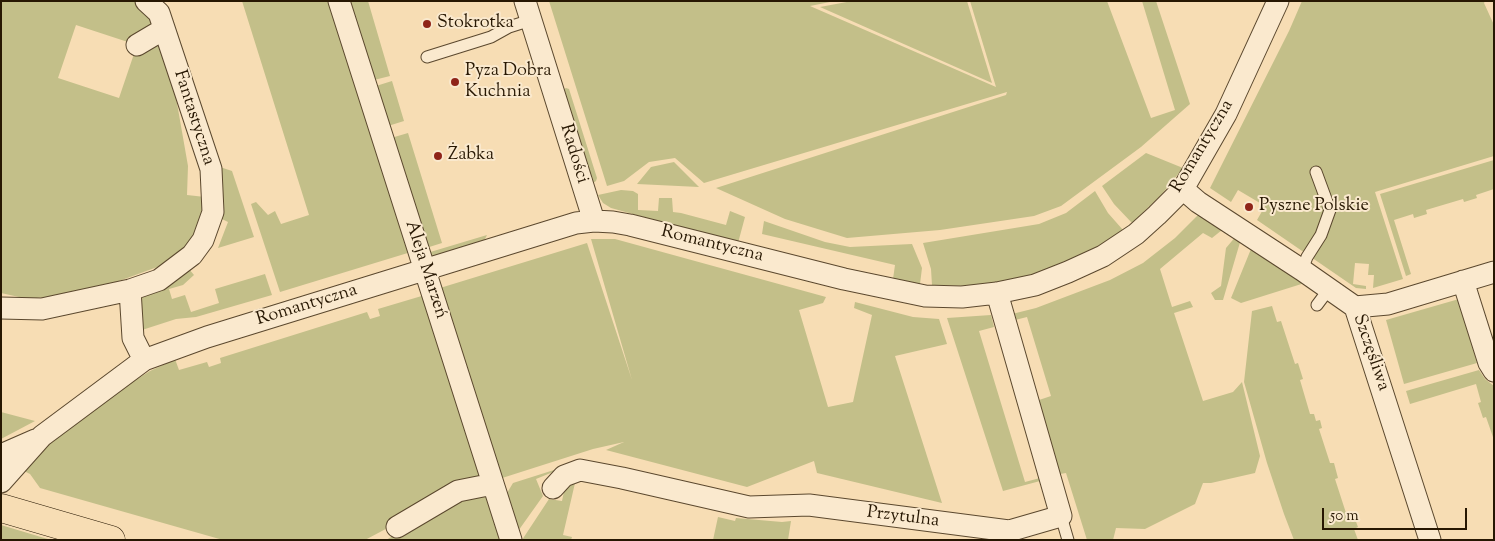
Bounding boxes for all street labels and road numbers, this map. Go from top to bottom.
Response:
street label: Fantastyczna [167,68,219,168]
street label: Romantyczna [1167,97,1239,197]
street label: Radości [554,122,592,186]
street label: Aleja Marzeń [399,218,451,322]
street label: Romantyczna [659,222,765,268]
street label: Romantyczna [254,280,360,332]
street label: Szczęśliwa [1347,312,1393,394]
street label: Przytulna [866,503,940,533]

